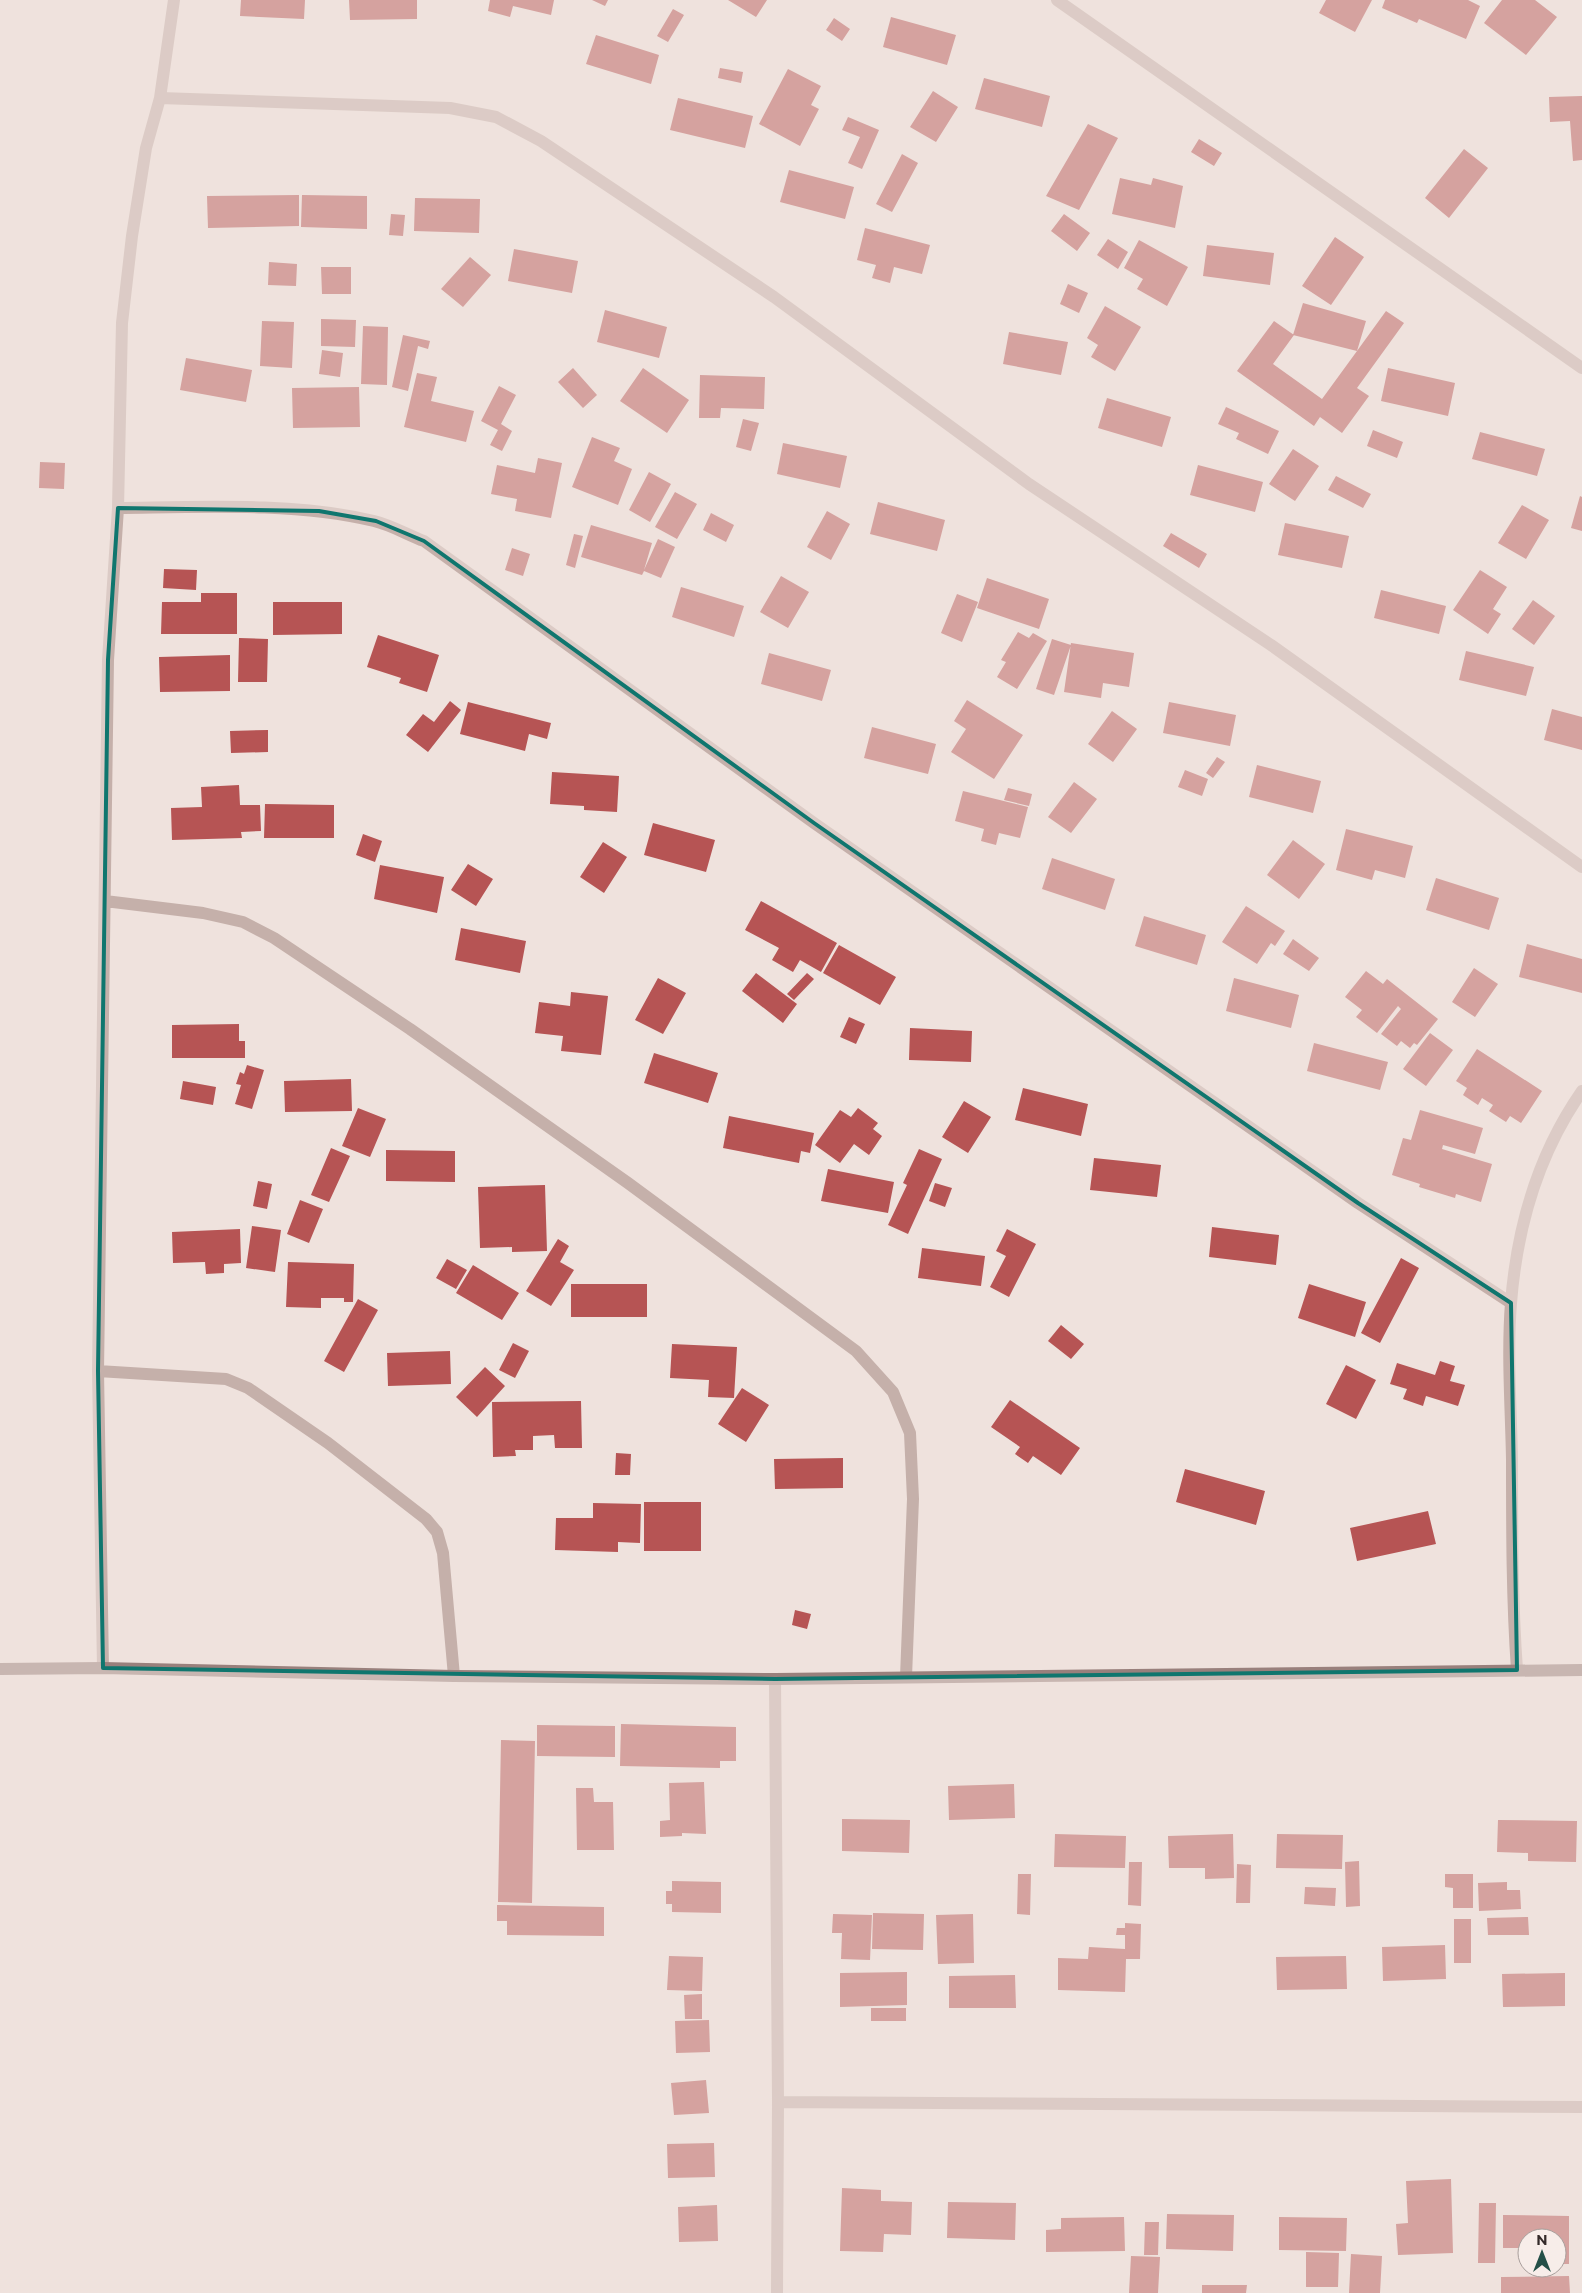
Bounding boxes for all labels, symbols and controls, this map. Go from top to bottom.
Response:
north arrow [1517,2228,1567,2278]
text: N [1536,2231,1548,2249]

